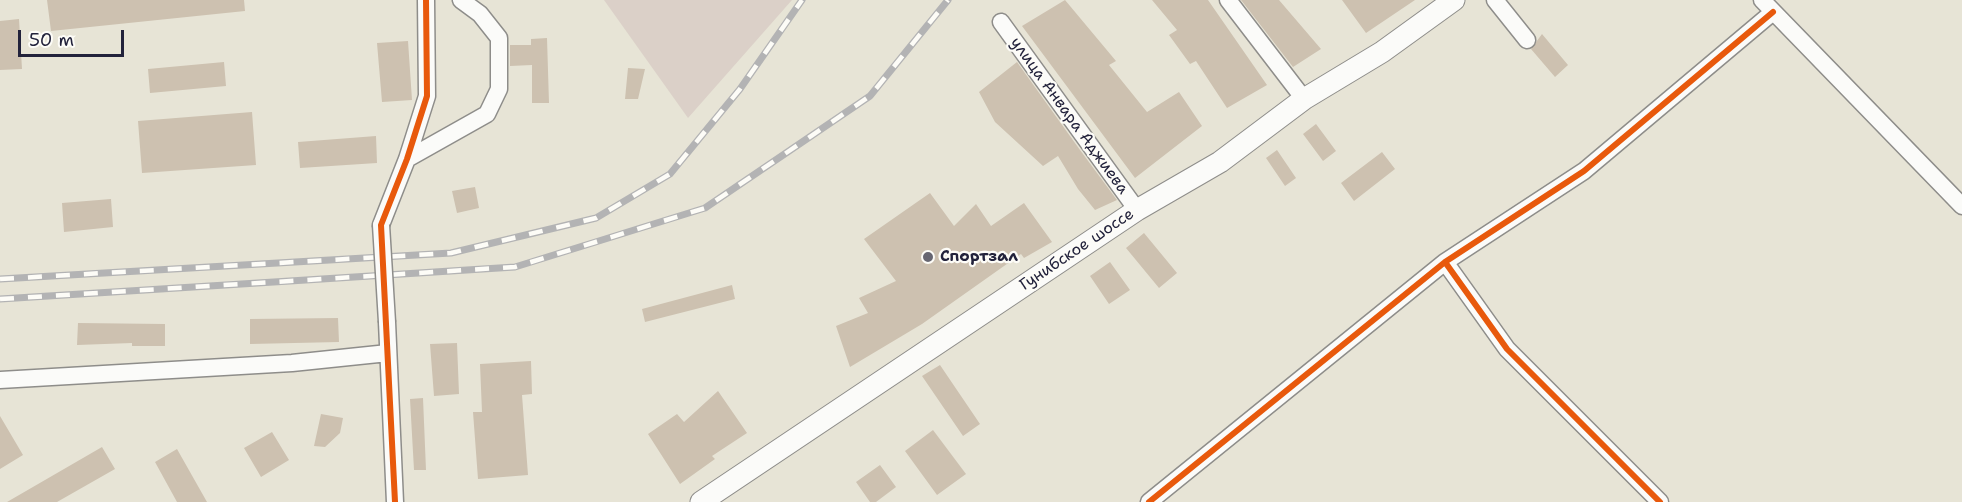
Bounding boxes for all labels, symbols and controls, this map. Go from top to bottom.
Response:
scale bar [21,18,128,56]
text: 50 m [29,28,74,52]
street label: улица Анвара Аджиева [1006,34,1132,198]
street label: Гунибское шоссе [1016,205,1138,295]
place label: Спортзал [940,247,1018,267]
marker: Спортзал [921,250,935,264]

